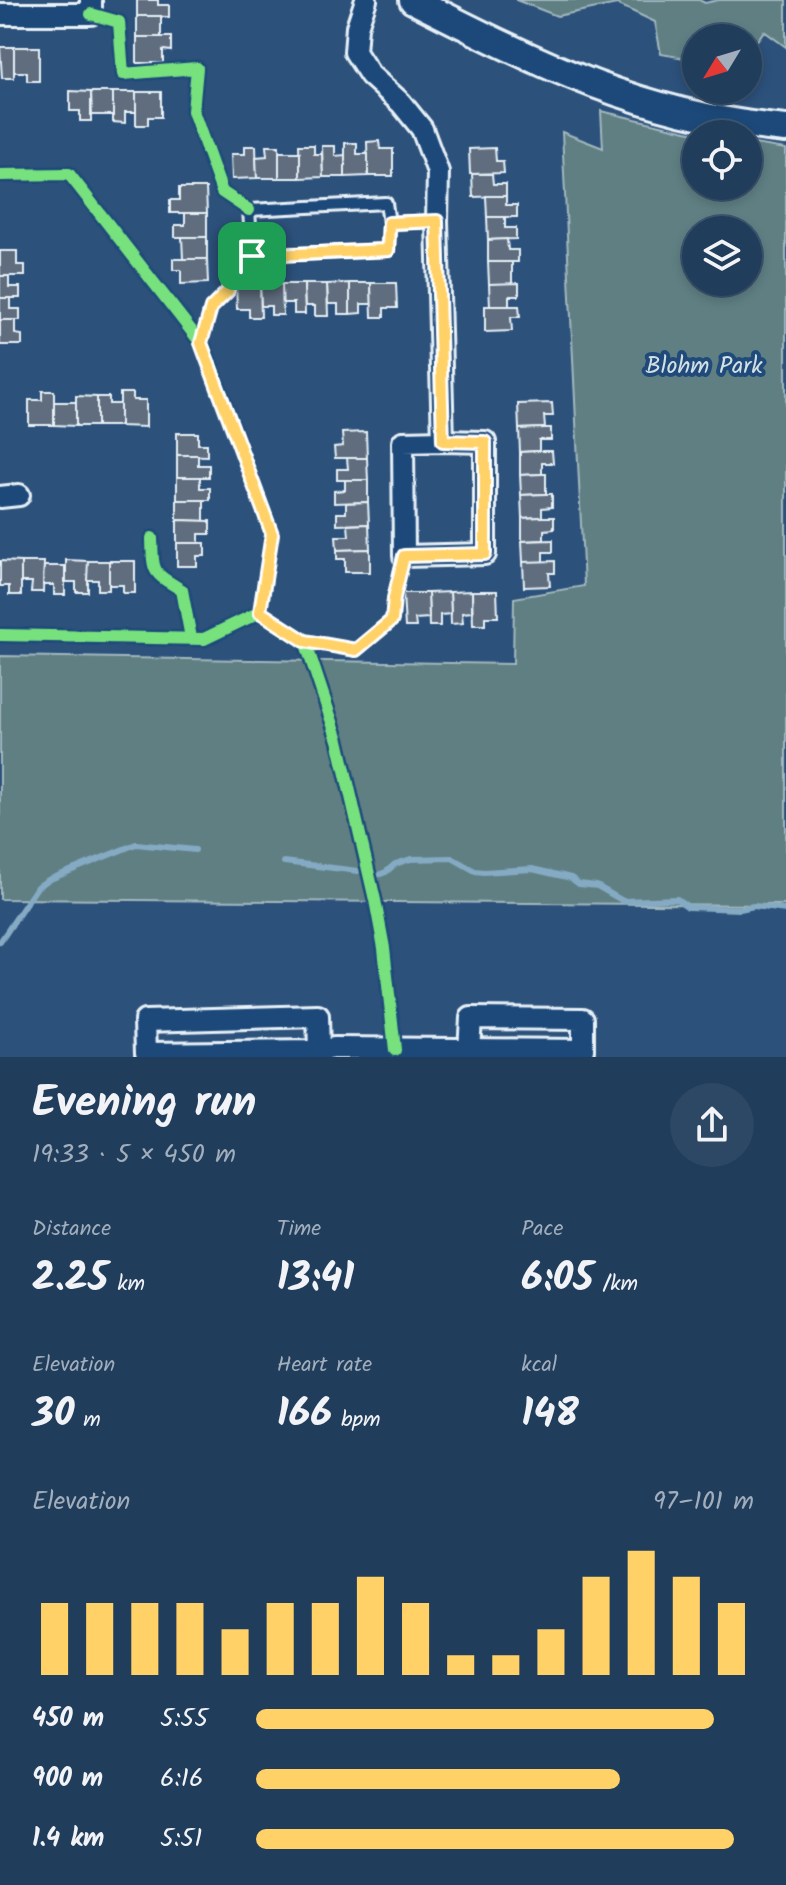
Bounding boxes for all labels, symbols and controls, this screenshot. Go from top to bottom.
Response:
north arrow [682,24,762,104]
map controls [682,24,762,296]
button: locate [682,120,762,200]
button: layers [682,216,762,296]
pin [218,222,286,290]
icon: arrive [230,234,274,278]
park label: Blohm Park [645,347,763,386]
text: Evening run [32,1069,256,1139]
button: share [670,1083,754,1167]
text: 19:33 · 5 × 450 m [32,1134,236,1176]
text: Distance [32,1212,111,1247]
text: Time [277,1212,321,1247]
text: Pace [521,1212,563,1247]
text: 2.25 [32,1247,108,1311]
text: 13:41 [277,1247,354,1311]
text: 6:05 [521,1247,594,1311]
text: km [108,1267,145,1302]
text: /km [594,1267,638,1302]
text: Elevation [32,1348,115,1383]
text: Heart rate [277,1348,372,1383]
text: kcal [521,1348,557,1383]
text: 30 [32,1383,74,1447]
text: 166 [277,1383,332,1447]
text: 148 [521,1383,579,1447]
text: m [74,1403,101,1438]
text: bpm [332,1403,381,1438]
text: Elevation [32,1481,130,1523]
text: 97–101 m [653,1481,754,1523]
text: 450 m [32,1698,104,1740]
text: 5:55 [160,1698,208,1740]
text: 900 m [32,1758,103,1800]
text: 6:16 [160,1758,203,1800]
text: 1.4 km [32,1818,104,1860]
text: 5:51 [160,1818,202,1860]

